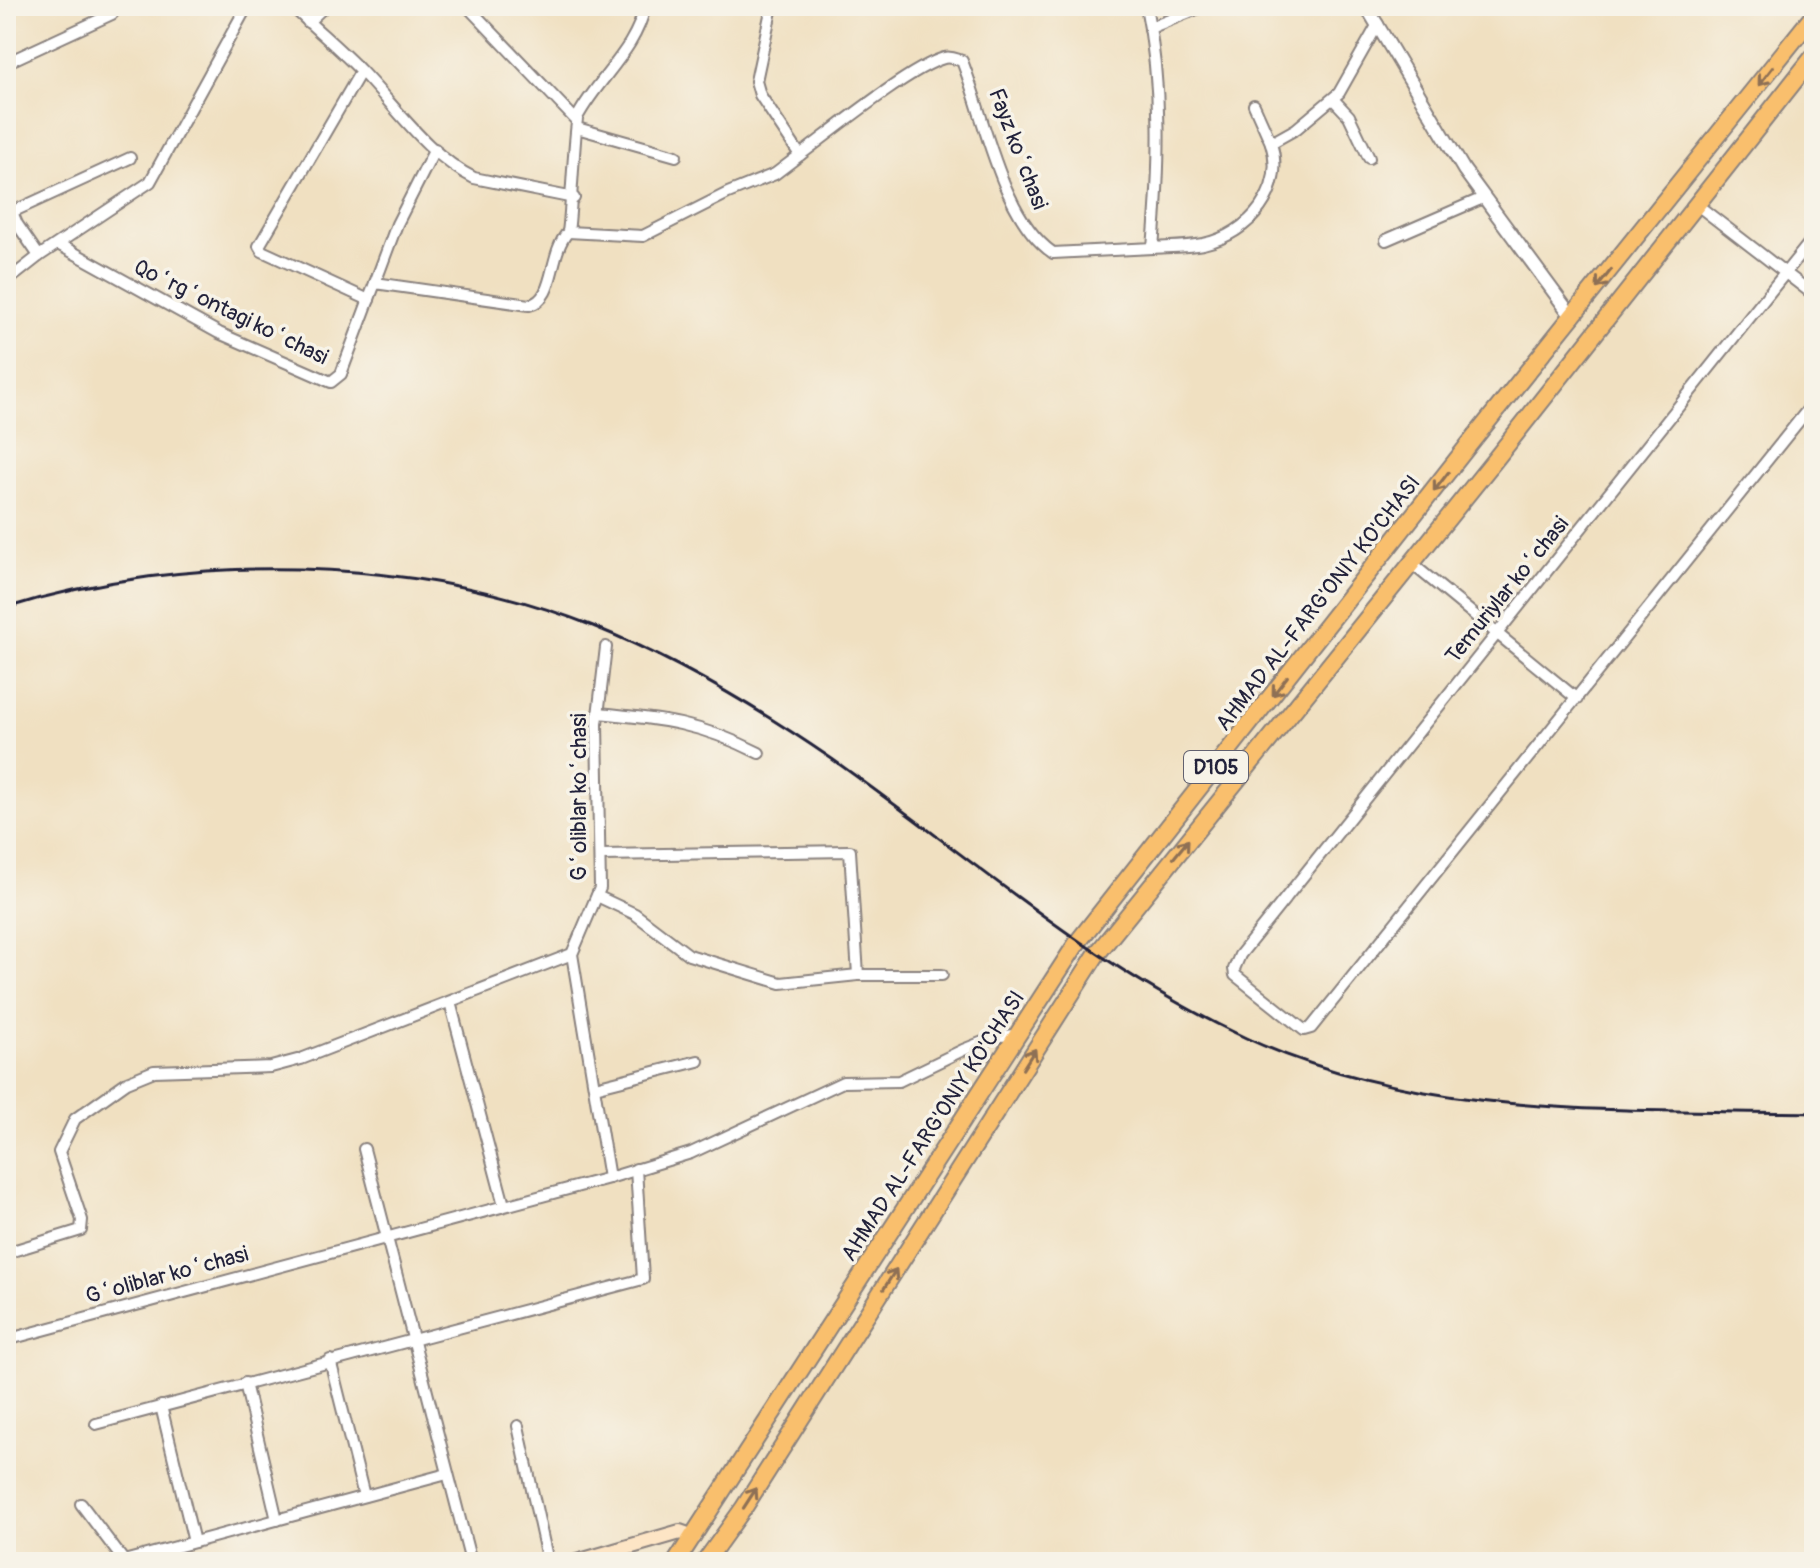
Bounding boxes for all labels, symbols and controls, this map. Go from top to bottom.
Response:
one-way arrow [1757,65,1774,86]
street label: Fayz koʻchasi [982,84,1054,214]
street label: Qoʻrgʻontagi koʻchasi [129,253,333,371]
one-way arrow [1595,268,1612,289]
street label: AHMAD AL-FARG'ONIY KO'CHASI [1209,469,1427,737]
one-way arrow [1433,471,1450,492]
street label: Temuriylar koʻchasi [1439,511,1575,669]
one-way arrow [1271,675,1288,696]
street label: Gʻoliblar koʻchasi [565,713,593,881]
road number: D105 [1184,751,1248,783]
one-way arrow [1172,839,1190,860]
street label: AHMAD AL-FARG'ONIY KO'CHASI [835,985,1031,1267]
one-way arrow [1021,1049,1038,1071]
street label: Gʻoliblar koʻchasi [83,1240,252,1310]
one-way arrow [882,1268,898,1291]
one-way arrow [742,1487,758,1510]

